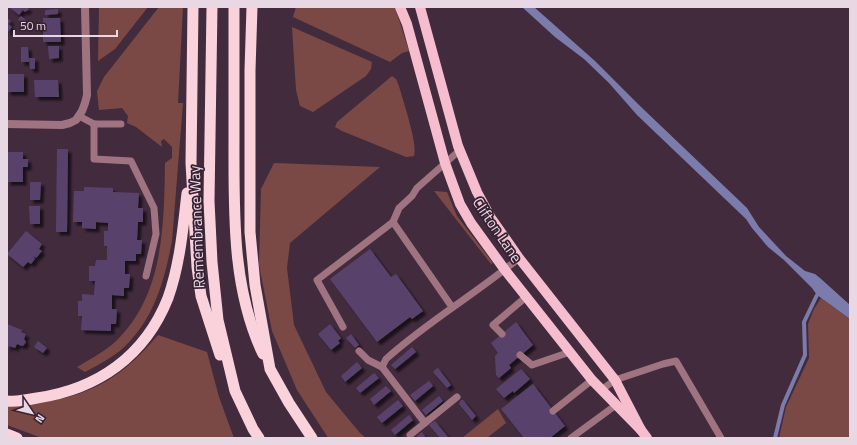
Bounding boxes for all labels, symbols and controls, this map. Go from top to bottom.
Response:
scale bar [14,12,117,38]
text: 50 m [20,16,46,35]
street label: Remembrance Way [183,165,210,289]
street label: Clifton Lane [467,192,528,267]
north arrow [12,393,52,433]
text: N [31,411,49,426]

